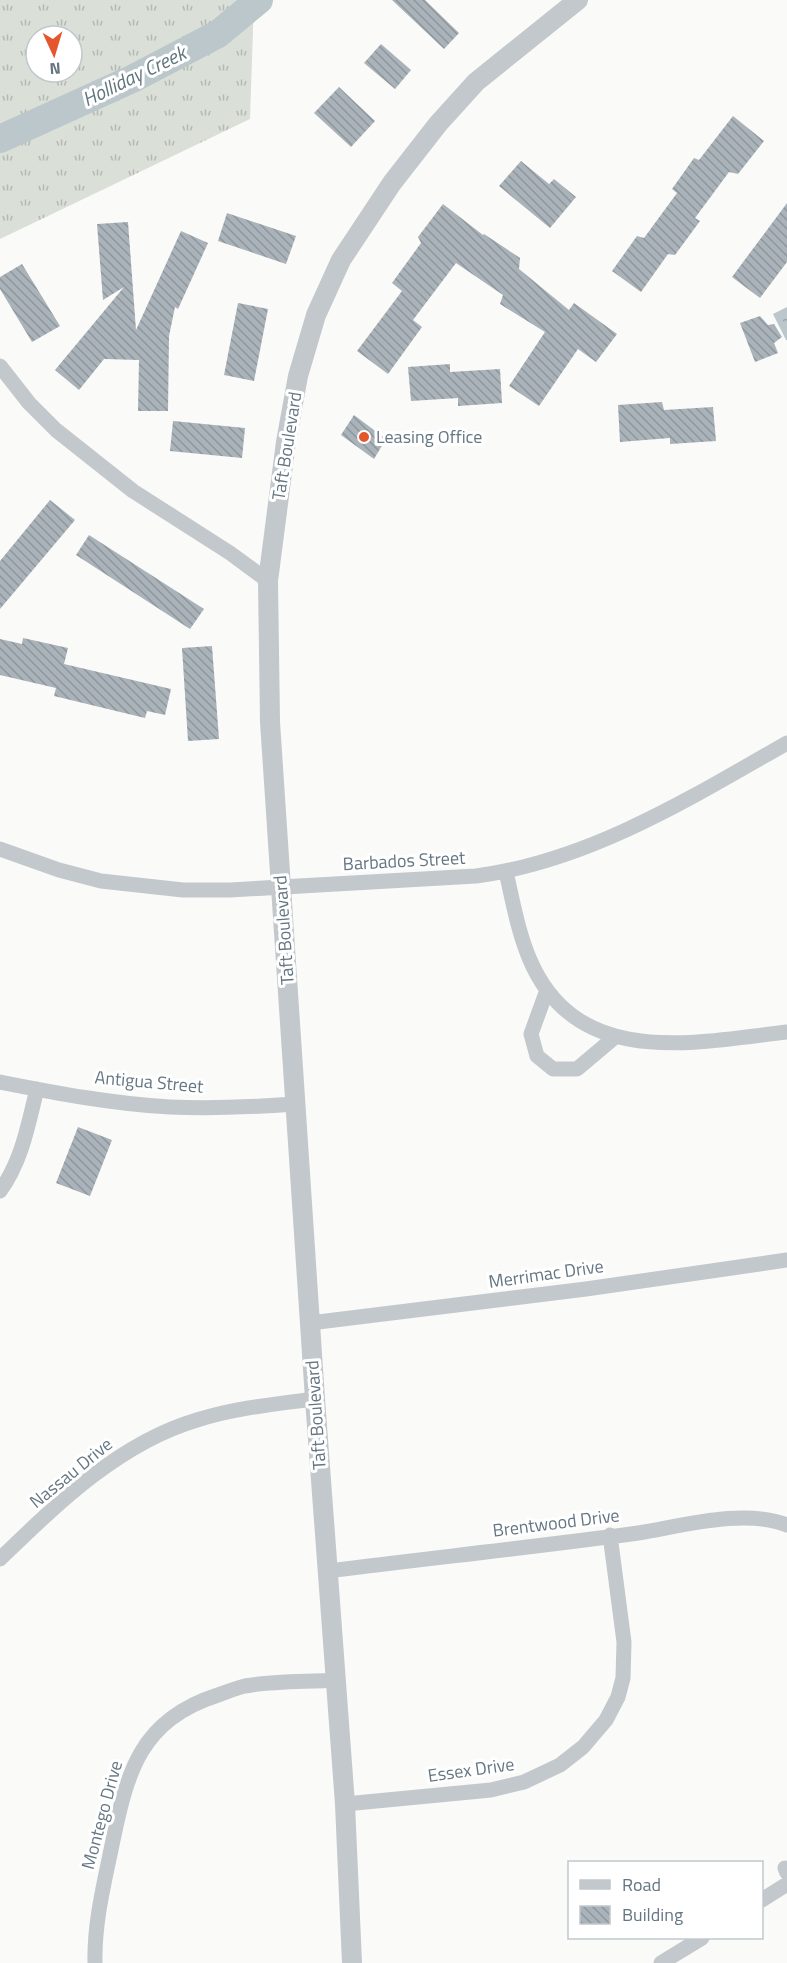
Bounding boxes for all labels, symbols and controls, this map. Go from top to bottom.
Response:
north arrow [24,24,84,84]
water label: Holliday Creek [77,36,193,114]
text: N [49,57,61,81]
street label: Taft Boulevard [265,390,308,502]
place label: Leasing Office [376,423,482,450]
marker: Leasing Office [357,430,371,444]
street label: Barbados Street [342,844,467,877]
street label: Taft Boulevard [266,875,301,986]
street label: Antigua Street [94,1063,205,1100]
street label: Merrimac Drive [487,1252,605,1295]
street label: Taft Boulevard [298,1360,333,1471]
street label: Nassau Drive [23,1431,118,1515]
street label: Brentwood Drive [491,1501,621,1544]
street label: Essex Drive [426,1750,516,1789]
street label: Montego Drive [74,1757,129,1872]
legend [568,1861,763,1939]
text: Road [622,1871,661,1898]
text: Building [622,1901,683,1928]

